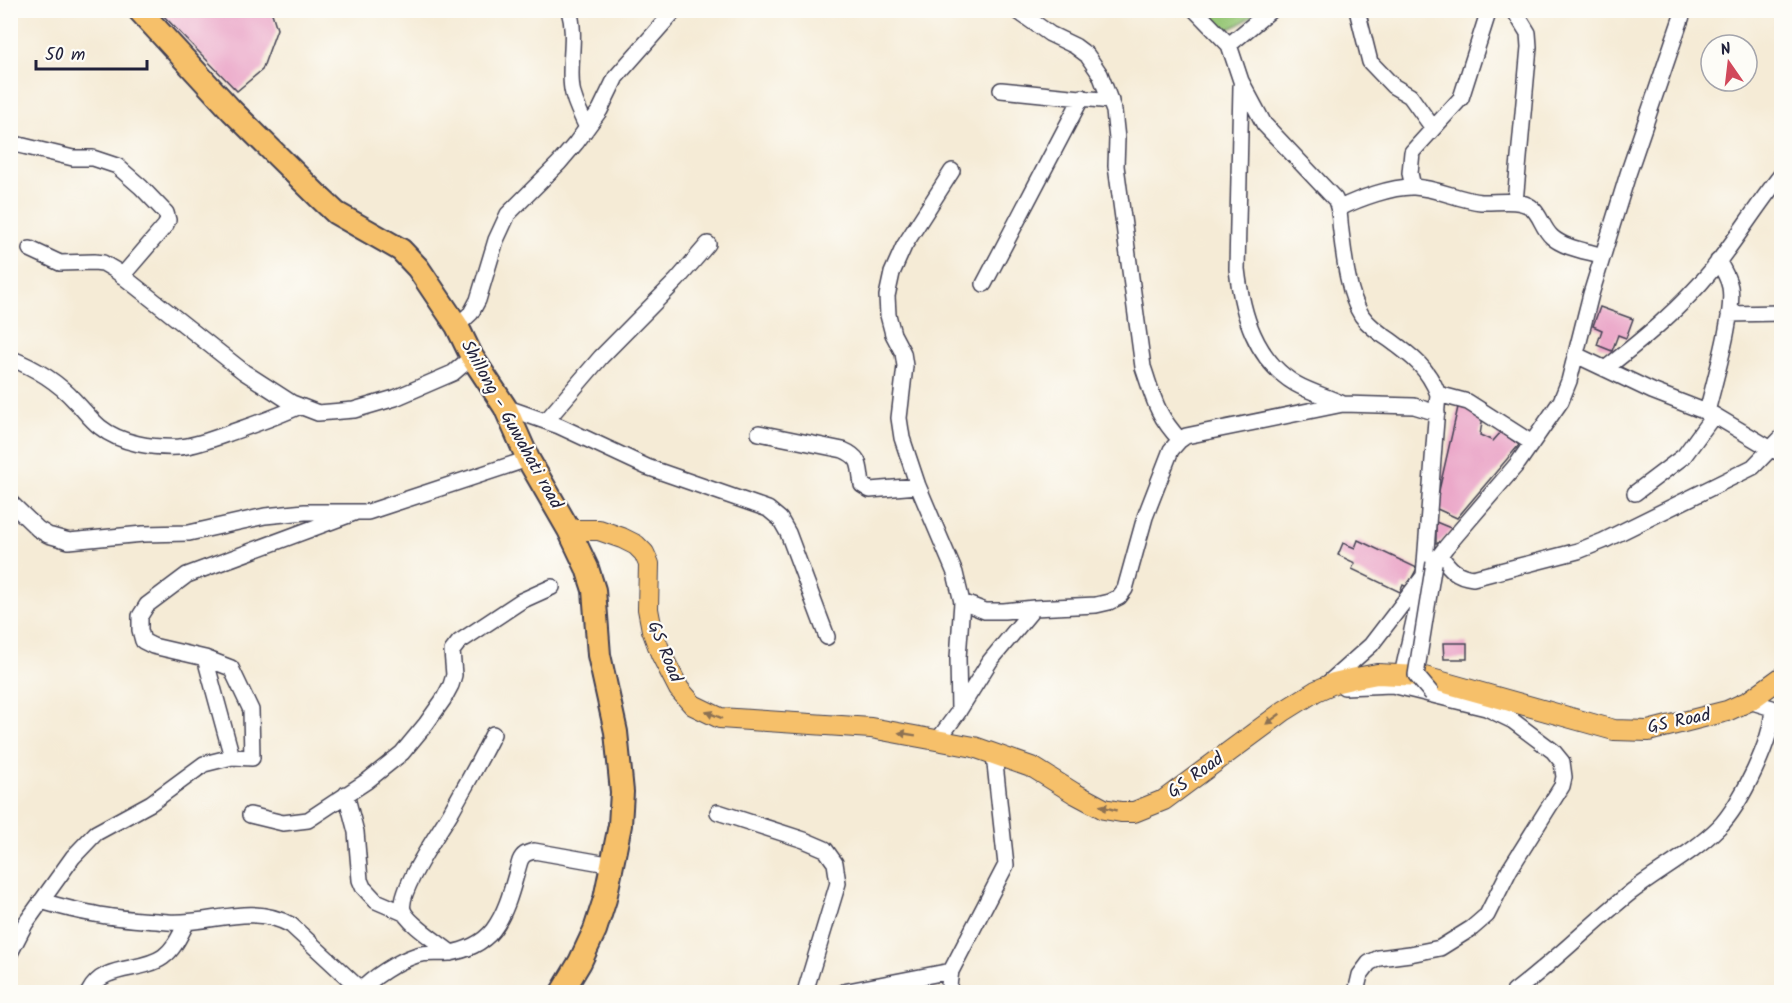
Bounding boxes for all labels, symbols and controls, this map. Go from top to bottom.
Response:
scale bar [36,33,147,71]
north arrow [1699,33,1759,93]
text: N [1718,37,1734,63]
text: 50 m [45,41,85,70]
street label: Shillong - Guwahati road [452,335,570,516]
street label: GS Road [639,617,690,688]
street label: GS Road [1645,701,1714,743]
one-way arrow [705,709,723,719]
one-way arrow [1266,713,1282,725]
one-way arrow [898,729,917,738]
street label: GS Road [1162,745,1231,807]
one-way arrow [1099,803,1117,812]

